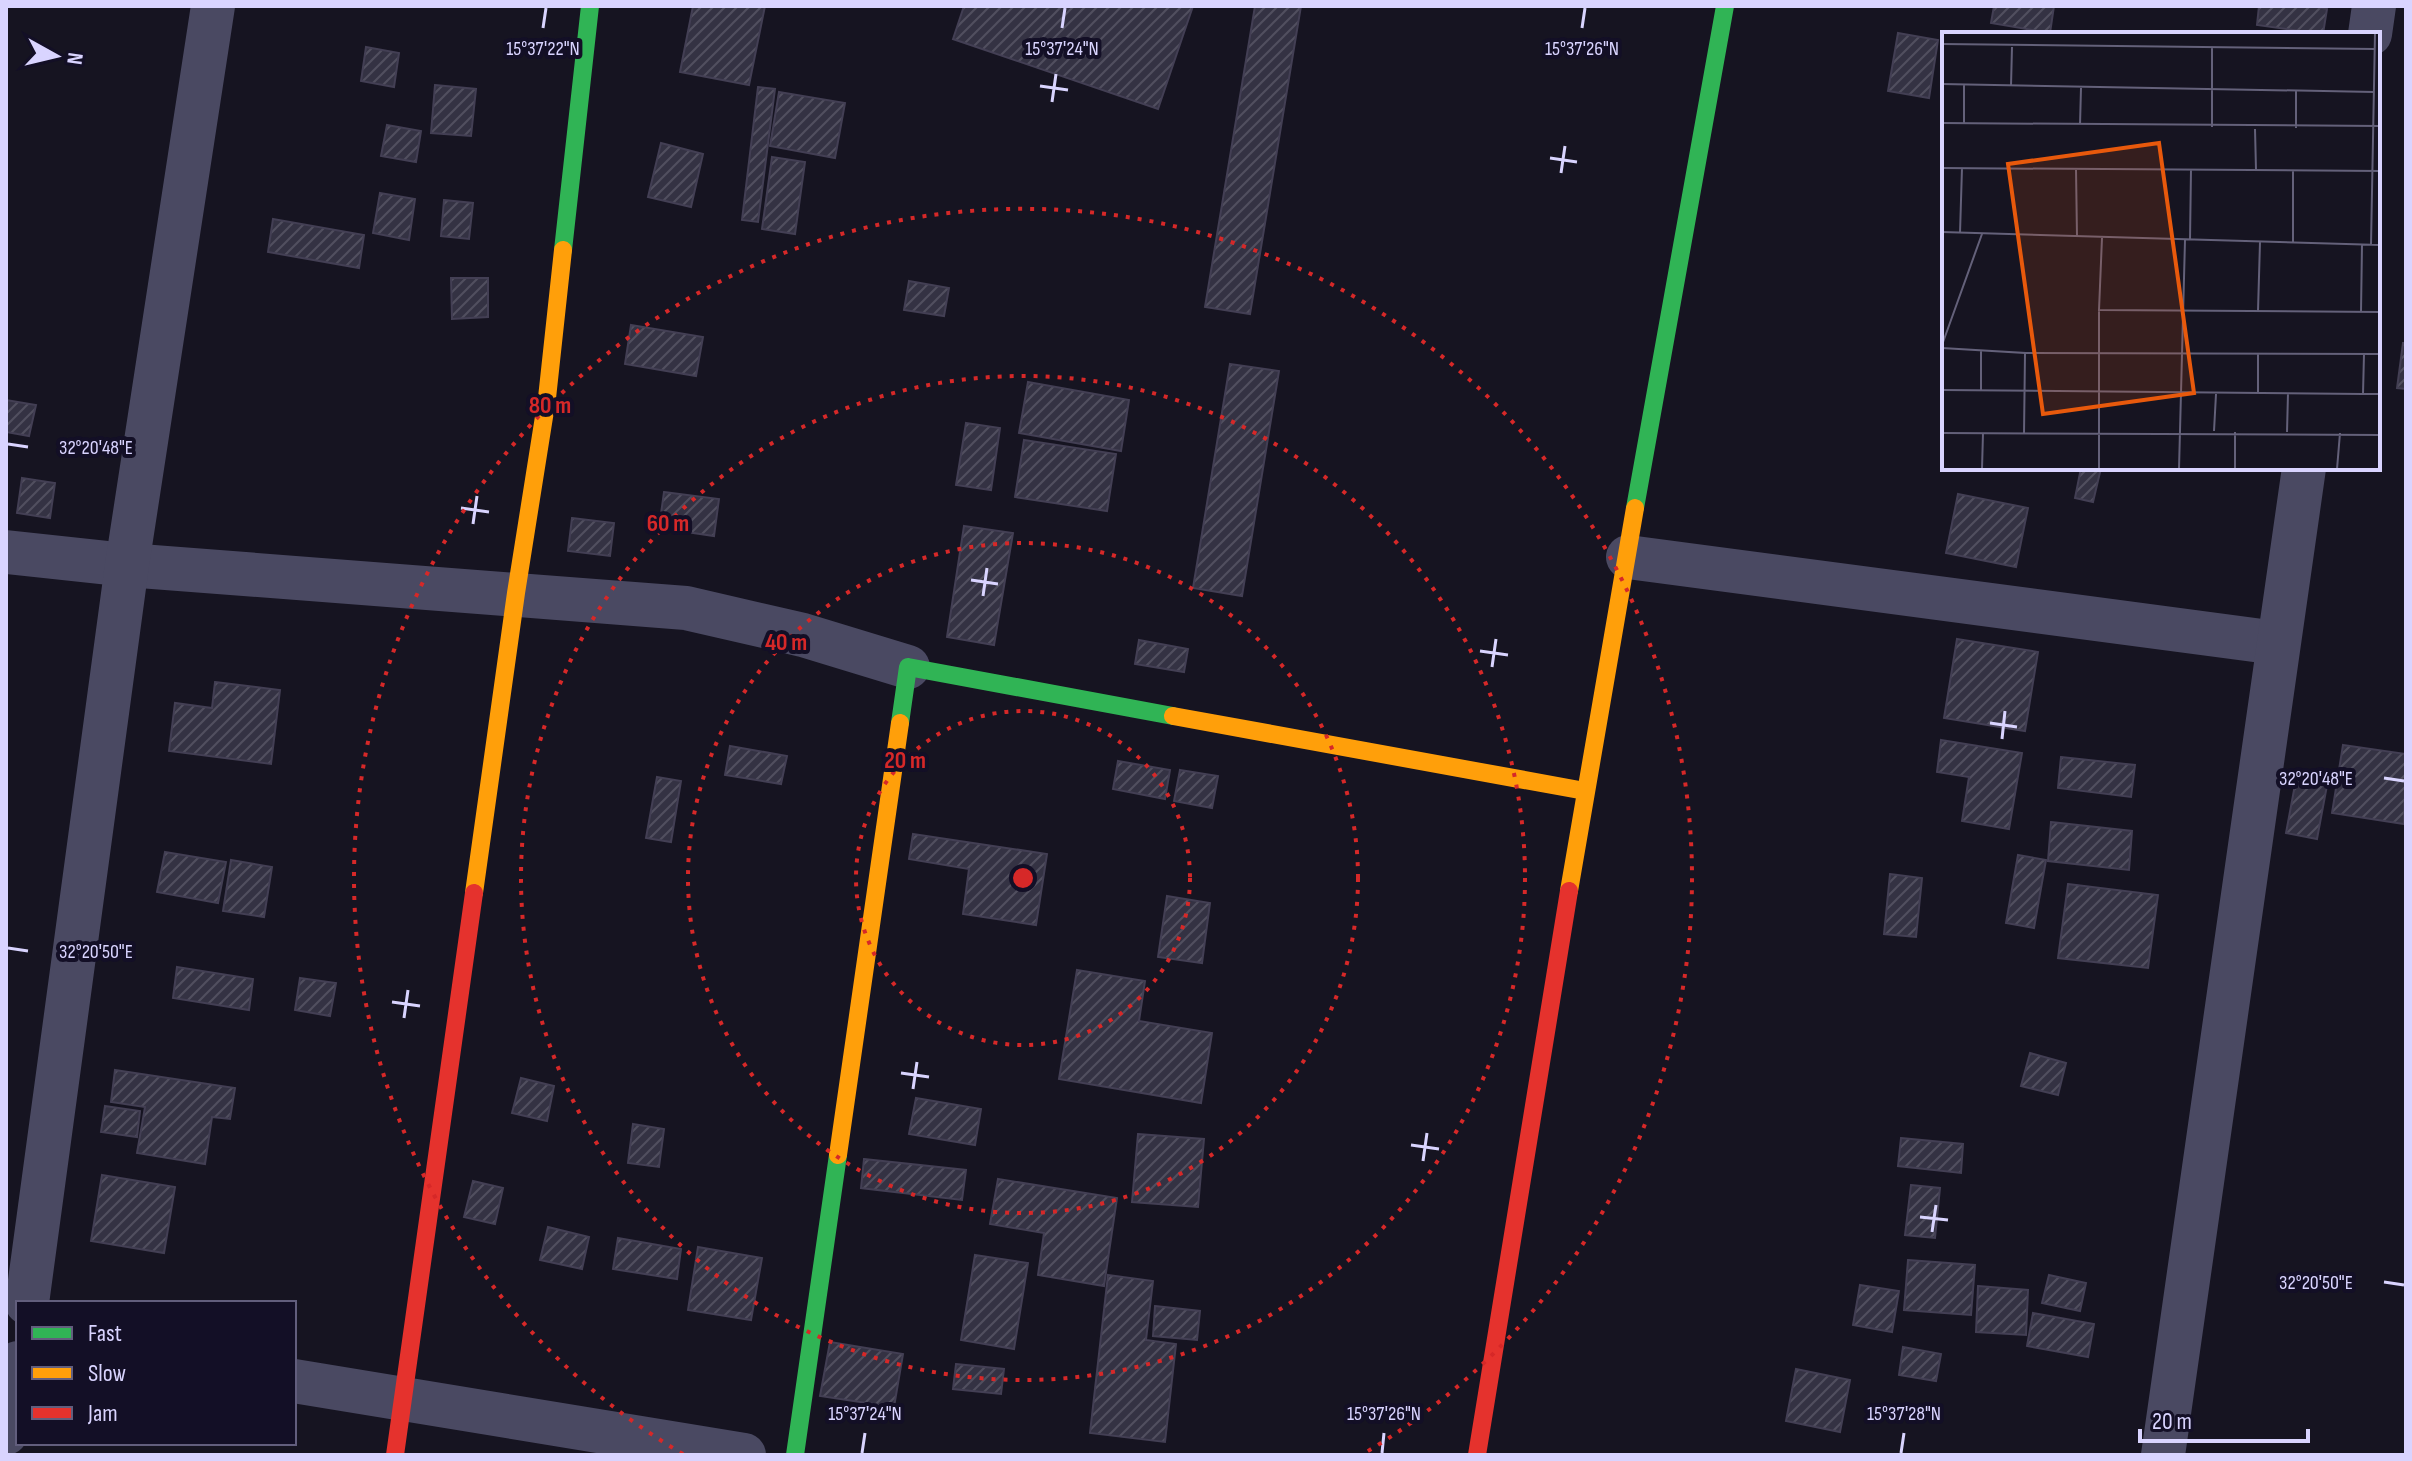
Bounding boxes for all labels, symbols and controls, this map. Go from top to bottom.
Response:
north arrow [16,16,96,96]
inset map [1942,32,2380,470]
text: 15°37'22"N [506,37,580,61]
text: 15°37'24"N [1025,37,1099,61]
text: 15°37'26"N [1545,37,1619,61]
text: N [60,51,89,66]
text: 80 m [529,391,571,420]
text: 32°20'48"E [59,436,133,460]
text: 60 m [647,509,689,538]
text: 40 m [765,628,807,657]
text: 20 m [884,746,926,775]
text: 32°20'48"E [2279,767,2353,791]
centre of rings [1009,864,1037,892]
text: 32°20'50"E [59,940,133,964]
text: 32°20'50"E [2279,1271,2353,1295]
legend [16,1301,296,1445]
text: Fast [88,1319,122,1348]
text: Slow [88,1359,126,1388]
scale bar [2140,1393,2308,1443]
text: Jam [87,1399,118,1428]
text: 15°37'24"N [828,1402,902,1426]
text: 15°37'26"N [1347,1402,1421,1426]
text: 15°37'28"N [1867,1402,1941,1426]
text: 20 m [2152,1407,2192,1436]

